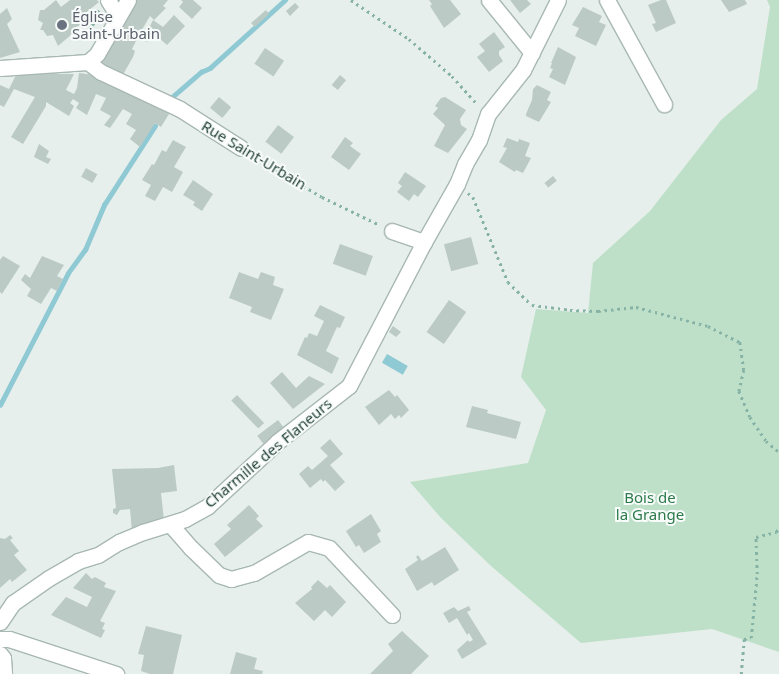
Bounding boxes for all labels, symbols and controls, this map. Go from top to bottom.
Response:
place label: Église Saint-Urbain [72,7,160,42]
marker: Église Saint-Urbain [56,19,68,31]
street label: Rue Saint-Urbain [198,117,310,193]
street label: Charmille des Flaneurs [201,394,335,512]
park label: Bois de la Grange [616,488,684,523]

